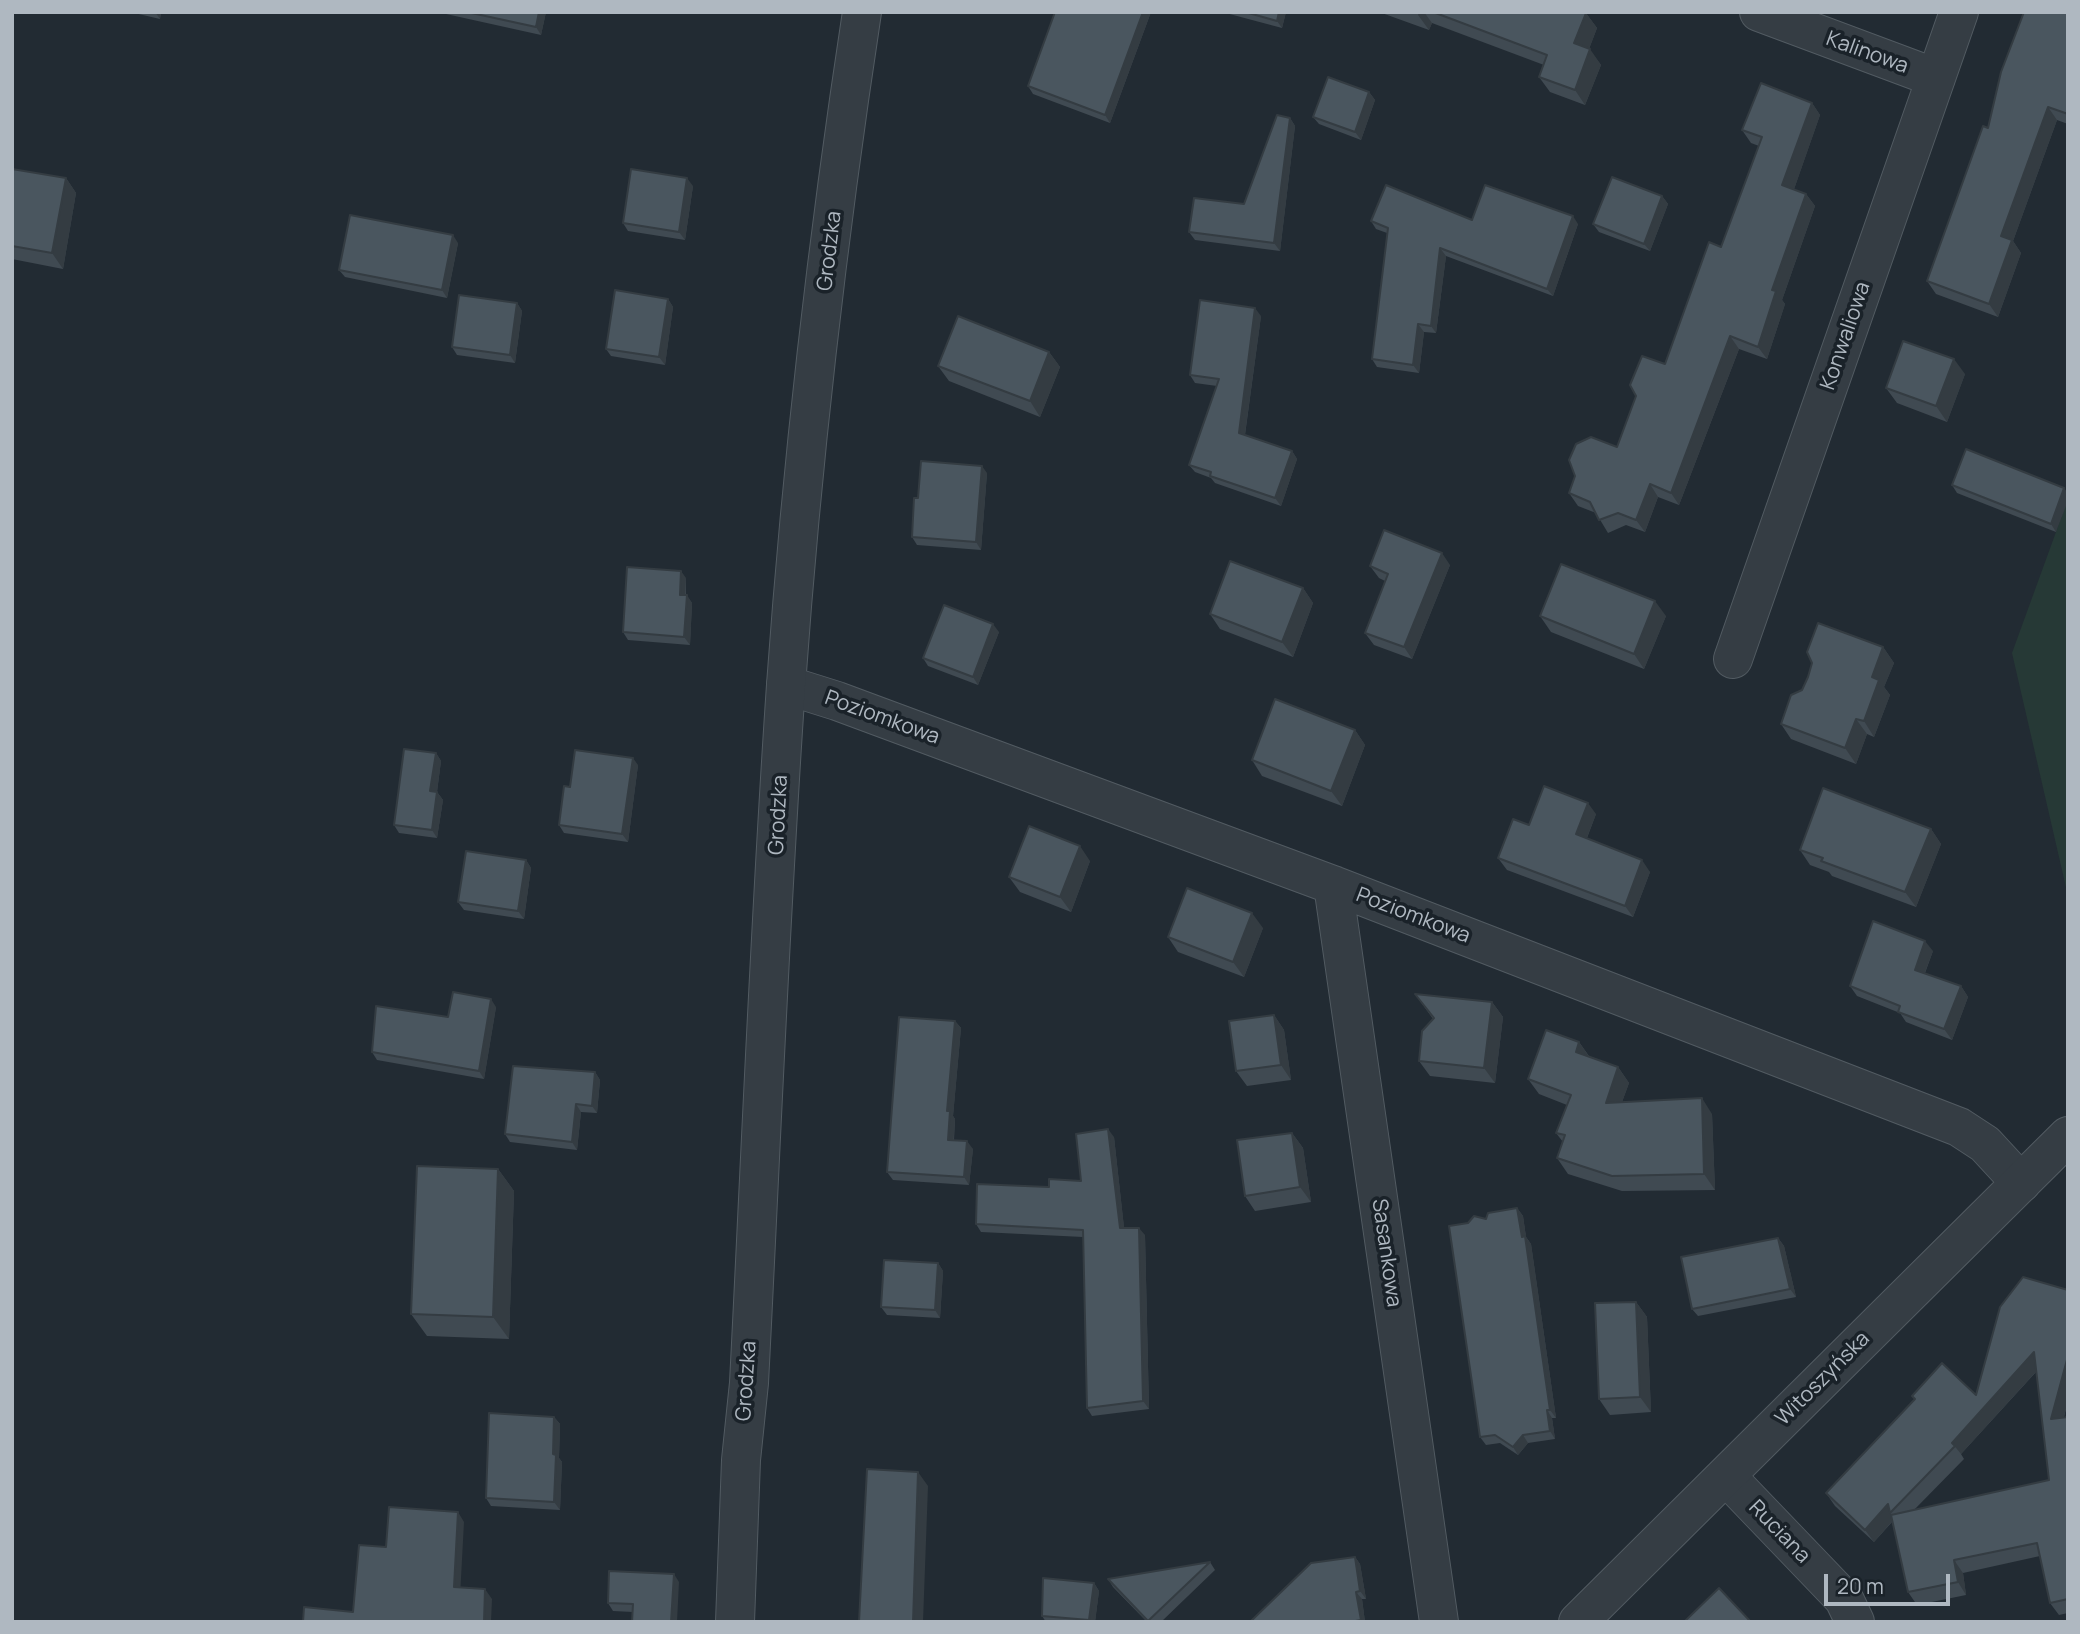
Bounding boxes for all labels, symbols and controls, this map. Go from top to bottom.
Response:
street label: Kalinowa [1823,27,1911,79]
street label: Grodzka [813,210,847,292]
street label: Konwaliowa [1816,279,1876,393]
street label: Poziomkowa [821,686,943,750]
street label: Grodzka [764,774,794,856]
street label: Poziomkowa [1352,883,1474,949]
street label: Sasankowa [1366,1197,1406,1309]
street label: Witoszyńska [1771,1327,1875,1431]
street label: Grodzka [732,1340,762,1422]
street label: Ruciana [1743,1495,1815,1569]
scale bar [1828,1560,1954,1604]
text: 20 m [1837,1572,1884,1600]

